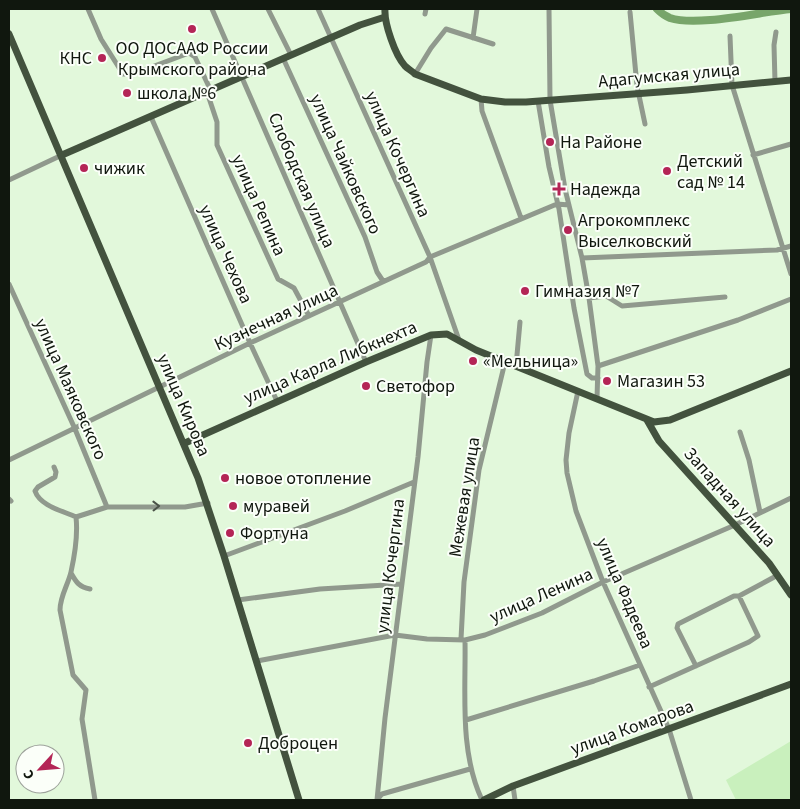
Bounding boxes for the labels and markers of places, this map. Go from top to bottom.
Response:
marker: ОО ДОСААФ России Крымского района [186,23,198,35]
place label: ОО ДОСААФ России Крымского района [115,36,269,82]
place label: КНС [60,46,92,71]
marker: КНС [96,52,108,64]
place label: школа №6 [137,81,216,106]
marker: школа №6 [121,87,133,99]
place label: На Районе [560,130,642,155]
marker: На Районе [544,136,556,148]
place label: Детский сад № 14 [677,149,745,195]
place label: чижик [94,156,145,181]
marker: чижик [78,162,90,174]
marker: Детский сад № 14 [661,165,673,177]
place label: Надежда [570,177,641,202]
marker: Надежда [552,182,566,196]
place label: Агрокомплекс Выселковский [578,208,692,254]
marker: Агрокомплекс Выселковский [562,224,574,236]
place label: Гимназия №7 [535,279,640,304]
marker: Гимназия №7 [519,285,531,297]
place label: «Мельница» [483,349,578,374]
marker: «Мельница» [467,355,479,367]
place label: Магазин 53 [617,369,705,394]
place label: Светофор [376,374,455,399]
marker: Магазин 53 [601,375,613,387]
marker: Светофор [360,380,372,392]
place label: новое отопление [235,466,371,491]
marker: новое отопление [219,472,231,484]
place label: муравей [243,494,310,519]
marker: муравей [227,500,239,512]
place label: Фортуна [240,521,308,546]
marker: Фортуна [224,527,236,539]
place label: Доброцен [258,731,338,756]
marker: Доброцен [242,737,254,749]

